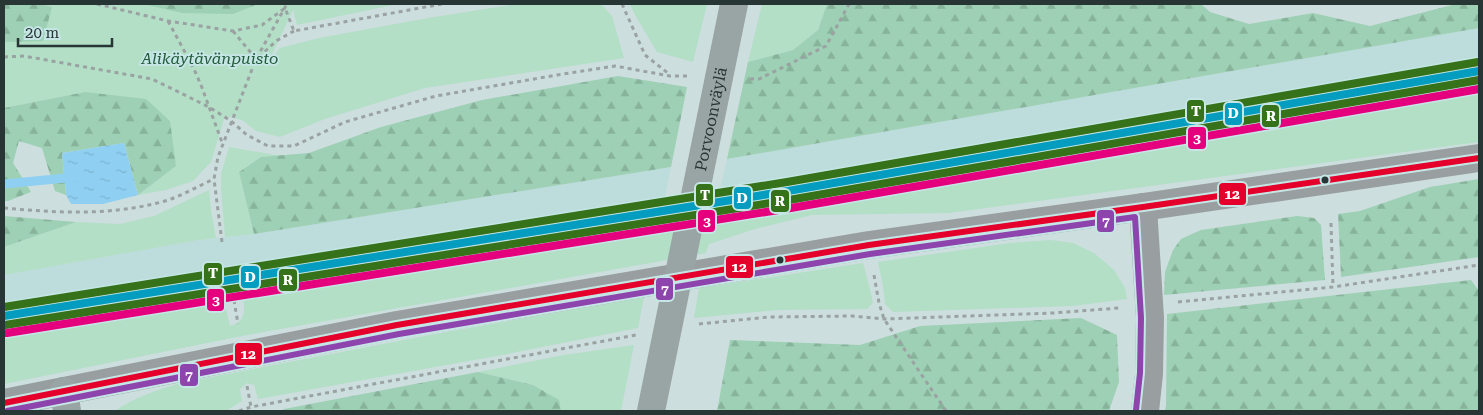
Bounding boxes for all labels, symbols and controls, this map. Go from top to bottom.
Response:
scale bar [18,15,111,47]
text: 20 m [25,24,60,42]
park label: Alikäytävänpuisto [141,49,278,68]
street label: Porvoonväylä [691,65,731,173]
line badge: T [1186,99,1205,123]
line badge: D [1224,102,1243,126]
text: T [1191,103,1201,119]
line badge: R [1261,104,1280,128]
text: D [1227,105,1239,121]
text: R [1266,108,1277,124]
line badge: 3 [1187,126,1207,150]
text: 3 [1193,130,1201,146]
unlabelled marker [1320,175,1330,185]
line badge: 12 [1218,182,1247,206]
line badge: T [695,183,714,207]
line badge: D [733,186,752,210]
text: 12 [1224,186,1240,202]
text: T [700,187,710,203]
line badge: R [770,189,790,213]
text: D [736,190,748,206]
text: R [775,193,786,209]
line badge: 3 [697,209,716,233]
line badge: 7 [1096,209,1115,233]
text: 3 [703,213,711,229]
text: 7 [1102,213,1110,229]
line badge: 12 [725,255,754,279]
unlabelled marker [775,255,785,265]
text: 12 [731,259,747,275]
line badge: T [203,262,223,286]
text: T [208,265,218,281]
line badge: D [240,265,260,289]
line badge: R [278,268,298,292]
text: D [244,269,256,285]
text: R [283,272,294,288]
line badge: 7 [655,277,674,301]
text: 7 [661,281,669,297]
line badge: 3 [206,288,225,312]
text: 3 [212,292,220,308]
line badge: 12 [234,342,263,366]
text: 12 [240,346,256,362]
line badge: 7 [179,363,199,387]
text: 7 [185,367,193,383]

